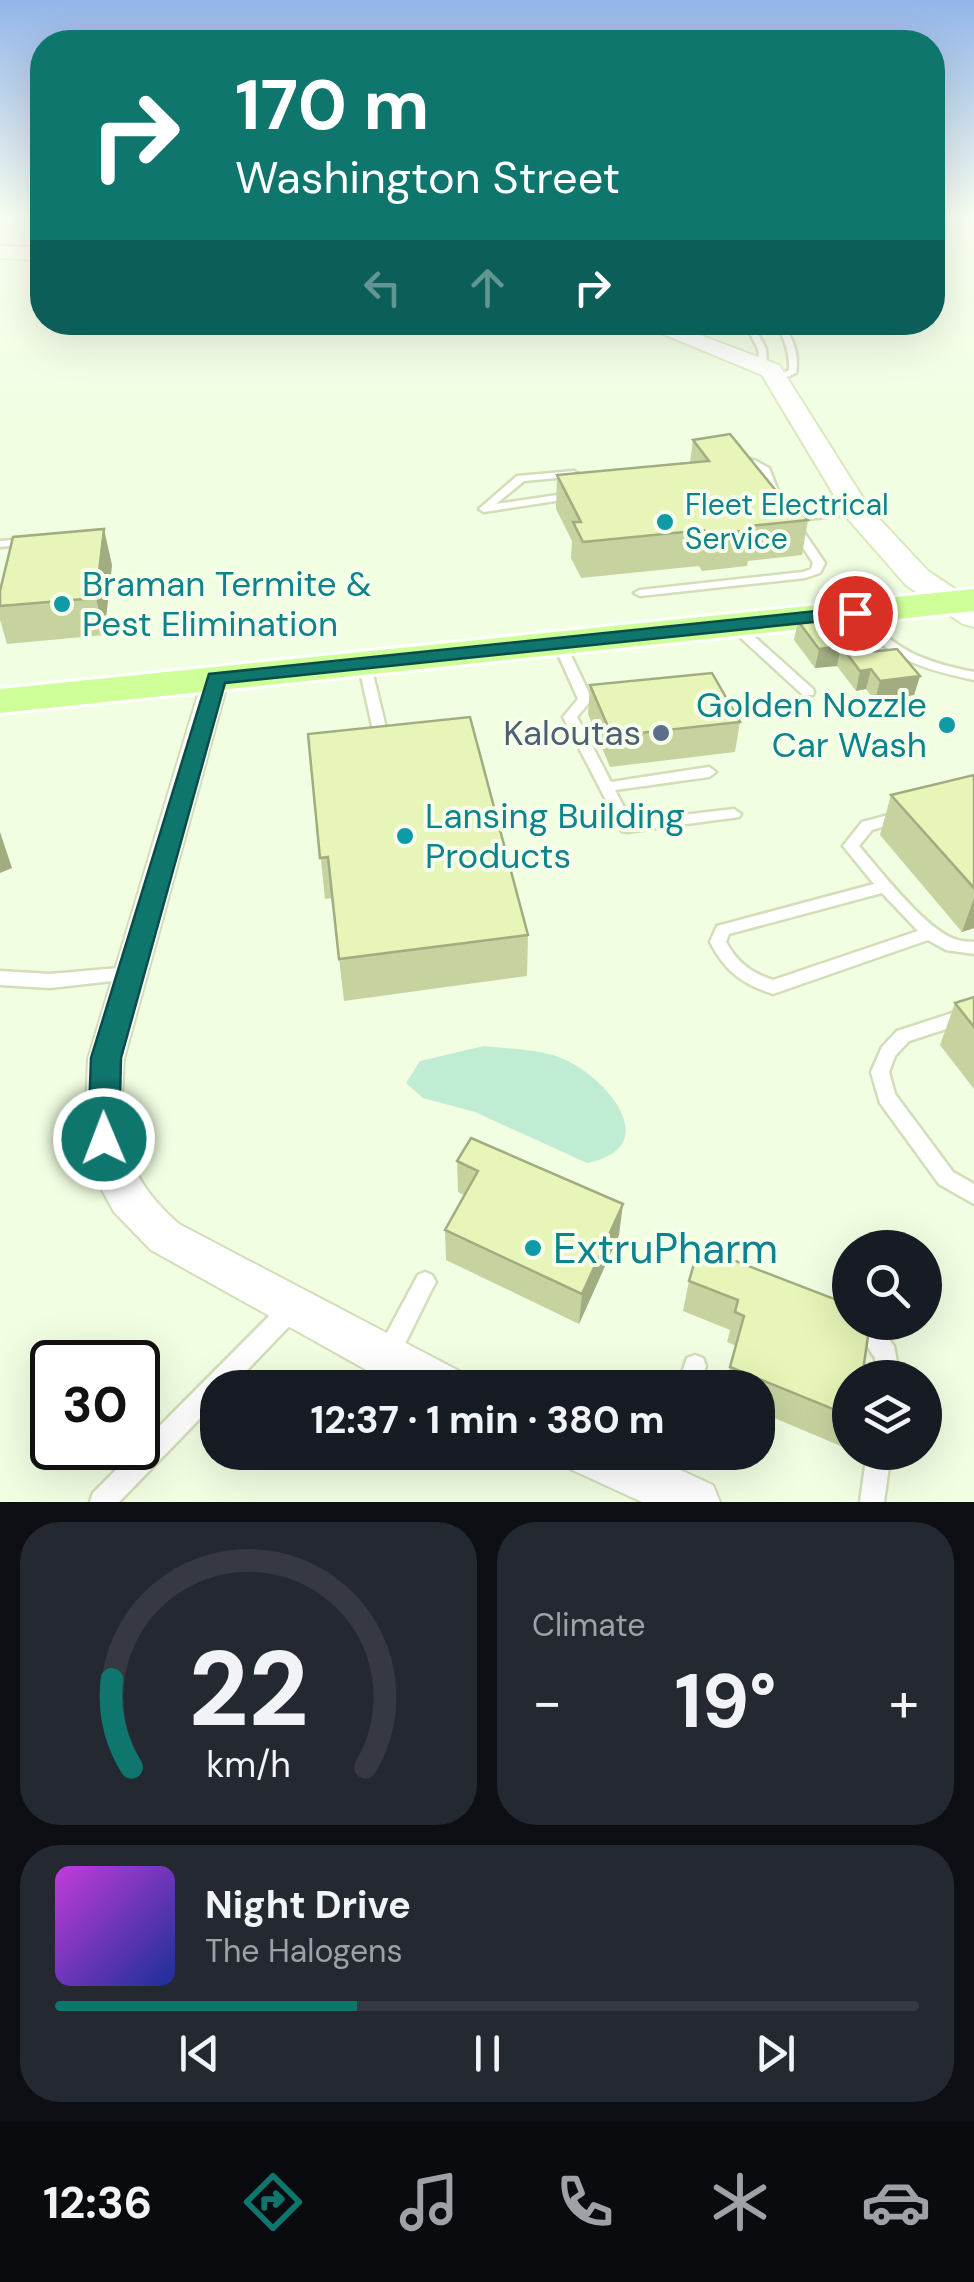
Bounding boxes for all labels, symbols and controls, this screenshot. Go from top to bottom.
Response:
text: 170 m [235,60,429,151]
icon: right [70,70,200,200]
text: Washington Street [235,148,620,207]
icon: left [355,260,410,315]
icon: ahead [460,260,515,315]
icon: right [565,260,620,315]
place label: Fleet Electrical Service [685,485,889,558]
marker: Fleet Electrical Service [654,511,676,533]
place label: Braman Termite & Pest Elimination [82,561,372,647]
pin [813,571,898,656]
icon: arrive [828,586,883,641]
marker: Braman Termite & Pest Elimination [51,593,73,615]
place label: Golden Nozzle Car Wash [696,682,927,768]
place label: Kaloutas [503,710,641,756]
marker: Golden Nozzle Car Wash [936,714,958,736]
marker: Kaloutas [650,722,672,744]
place label: Lansing Building Products [425,793,685,879]
marker: Lansing Building Products [394,825,416,847]
position arrow [52,1087,156,1191]
place label: ExtruPharm [553,1221,778,1276]
map controls [832,1230,942,1470]
button: search [832,1230,942,1340]
marker: ExtruPharm [522,1237,544,1259]
speed limit sign: 30 [30,1340,160,1470]
button: layers [832,1360,942,1470]
text: 12:37 · 1 min · 380 m [310,1395,665,1445]
text: Climate [532,1604,646,1646]
text: 22 [188,1622,309,1757]
text: 19° [674,1653,777,1750]
text: − [532,1666,562,1738]
text: + [889,1666,919,1738]
text: km/h [206,1742,291,1788]
text: Night Drive [205,1880,411,1930]
text: The Halogens [205,1930,403,1972]
icon: previous [172,2026,227,2081]
icon: pause [460,2026,515,2081]
icon: next [748,2026,803,2081]
icon: directions [238,2167,308,2237]
icon: music [394,2167,464,2237]
icon: phone [550,2167,620,2237]
icon: climate [705,2167,775,2237]
icon: car [861,2167,931,2237]
text: 12:36 [43,2173,152,2232]

